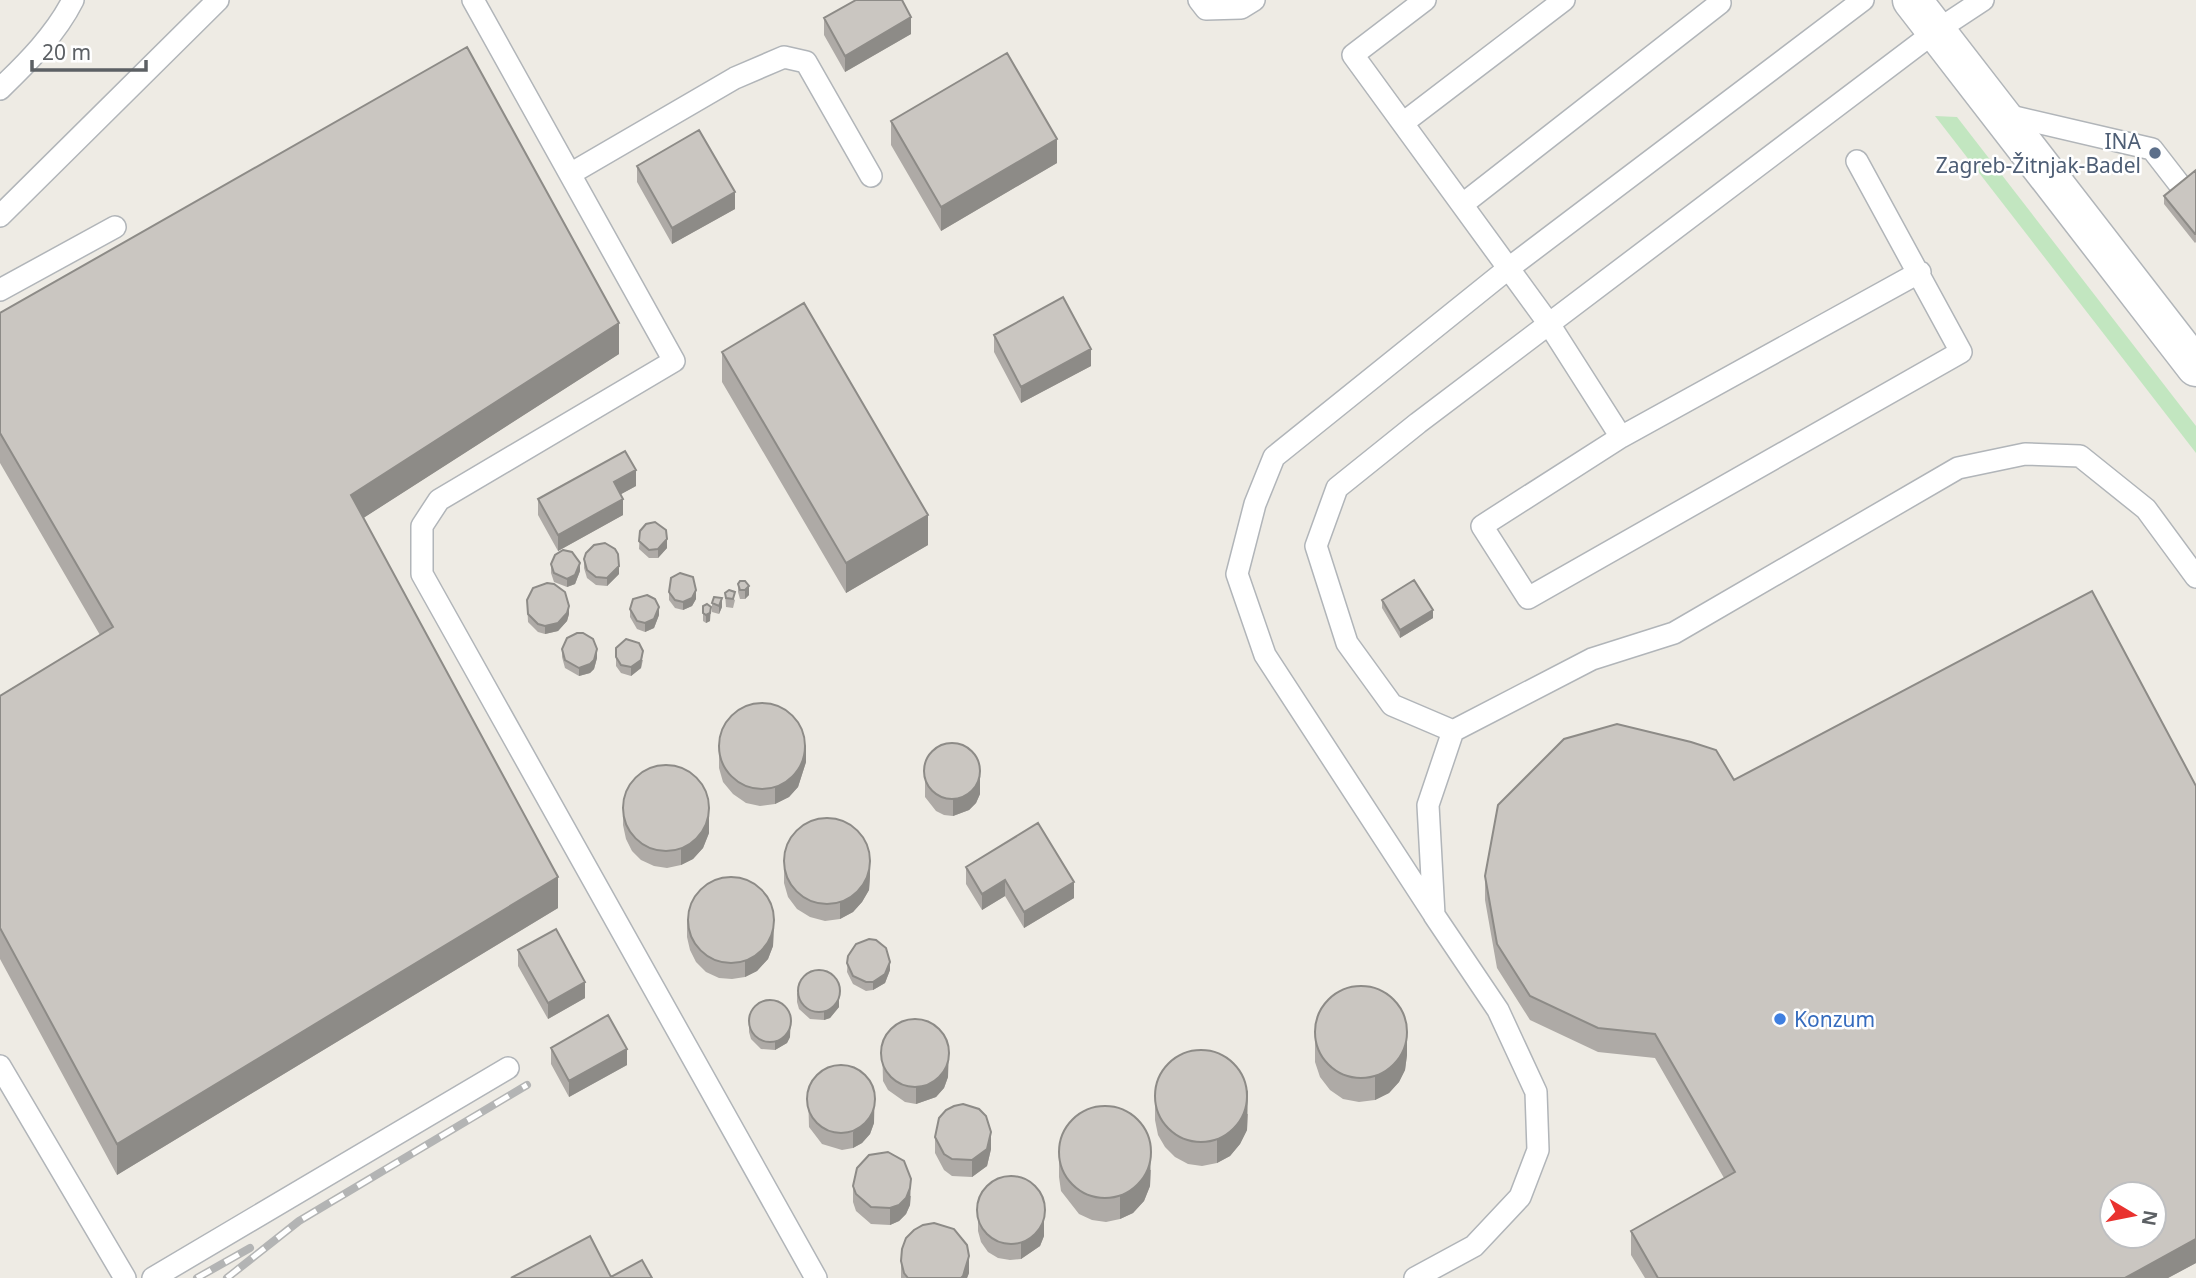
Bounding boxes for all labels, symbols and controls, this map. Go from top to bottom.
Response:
scale bar [32,28,145,72]
text: 20 m [42,38,91,66]
place label: INA Zagreb-Žitnjak-Badel [1936,127,2142,179]
marker: INA Zagreb-Žitnjak-Badel [2147,145,2163,161]
place label: Konzum [1794,1005,1875,1033]
marker: Konzum [1772,1011,1788,1027]
north arrow [2098,1180,2168,1250]
text: N [2136,1208,2164,1228]

